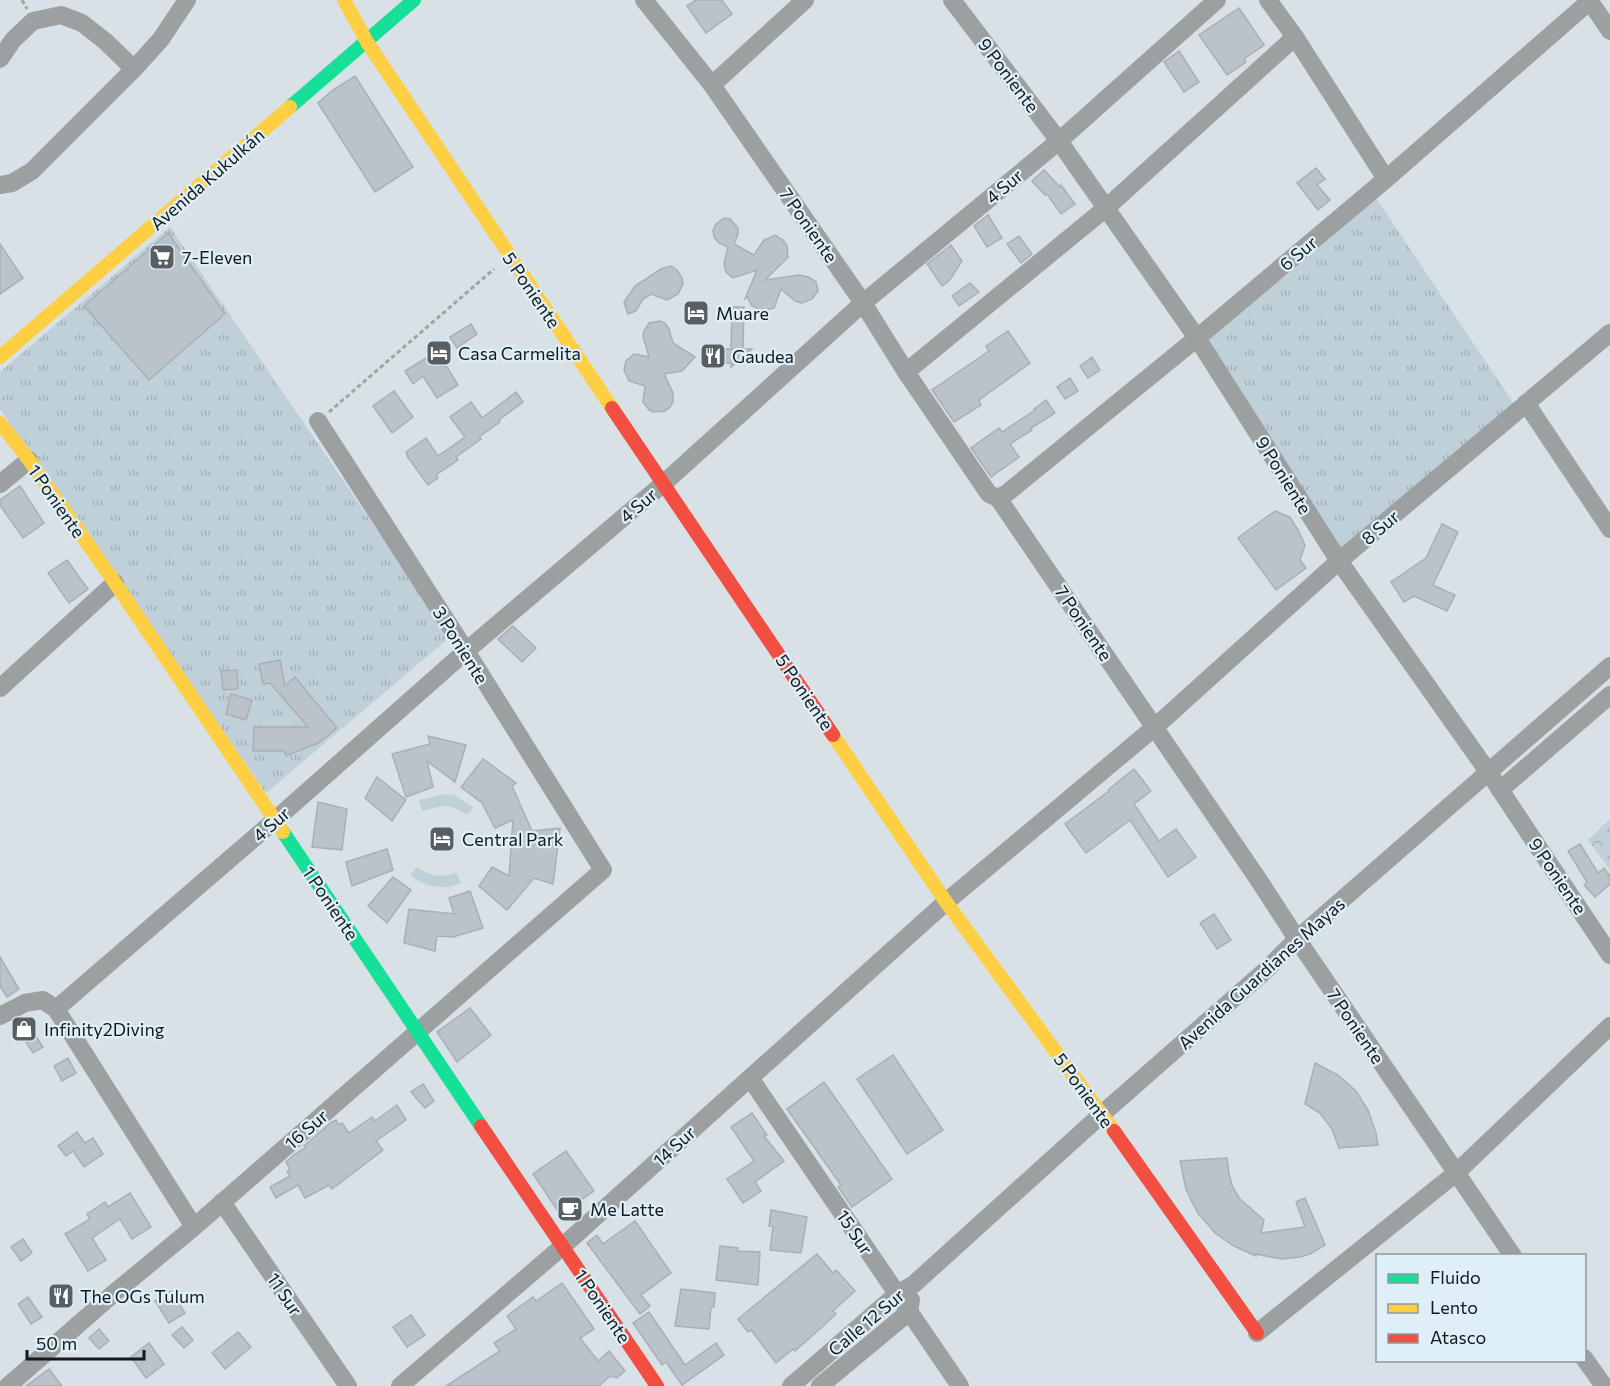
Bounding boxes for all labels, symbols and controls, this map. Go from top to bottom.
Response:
street label: 9 Poniente [974,33,1044,117]
street label: Avenida Kukulkán [145,123,269,235]
street label: 4 Sur [981,164,1027,208]
street label: 7 Poniente [775,183,843,267]
street label: 6 Sur [1275,231,1321,275]
supermarket icon: 7-Eleven [147,242,177,272]
place label: 7-Eleven [182,246,252,268]
street label: 5 Poniente [499,248,565,332]
hotel icon: Muare [681,298,711,328]
place label: Muare [716,302,769,324]
hotel icon: Casa Carmelita [424,338,454,368]
restaurant icon: Gaudea [698,341,728,371]
place label: Casa Carmelita [458,342,581,364]
place label: Gaudea [732,345,794,367]
street label: 9 Poniente [1251,432,1317,518]
street label: 1 Poniente [24,460,90,542]
street label: 4 Sur [615,483,661,527]
street label: 8 Sur [1357,505,1403,549]
street label: 7 Poniente [1051,581,1117,665]
street label: 3 Poniente [429,602,493,688]
street label: 5 Poniente [772,650,838,734]
street label: 4 Sur [248,802,294,846]
hotel icon: Central Park [427,824,457,854]
place label: Central Park [462,828,564,850]
street label: 9 Poniente [1524,834,1592,918]
street label: 1 Poniente [298,862,364,944]
street label: Avenida Guardianes Mayas [1173,892,1349,1054]
street label: 7 Poniente [1323,984,1389,1068]
shop icon: Infinity2Diving [9,1014,39,1044]
place label: Infinity2Diving [44,1018,165,1040]
street label: 5 Poniente [1050,1048,1118,1132]
street label: 16 Sur [280,1104,332,1154]
street label: 14 Sur [648,1121,700,1171]
cafe icon: Me Latte [555,1194,585,1224]
place label: Me Latte [590,1198,664,1220]
street label: 15 Sur [832,1205,878,1259]
legend [1376,1254,1586,1362]
street label: 1 Poniente [570,1265,636,1347]
text: Fluido [1430,1266,1481,1288]
street label: 11 Sur [263,1269,307,1319]
restaurant icon: The OGs Tulum [46,1281,76,1311]
street label: Calle 12 Sur [823,1284,909,1360]
place label: The OGs Tulum [80,1285,205,1307]
text: Lento [1430,1296,1478,1318]
scale bar [27,1323,144,1361]
text: Atasco [1430,1326,1486,1348]
text: 50 m [36,1332,77,1354]

